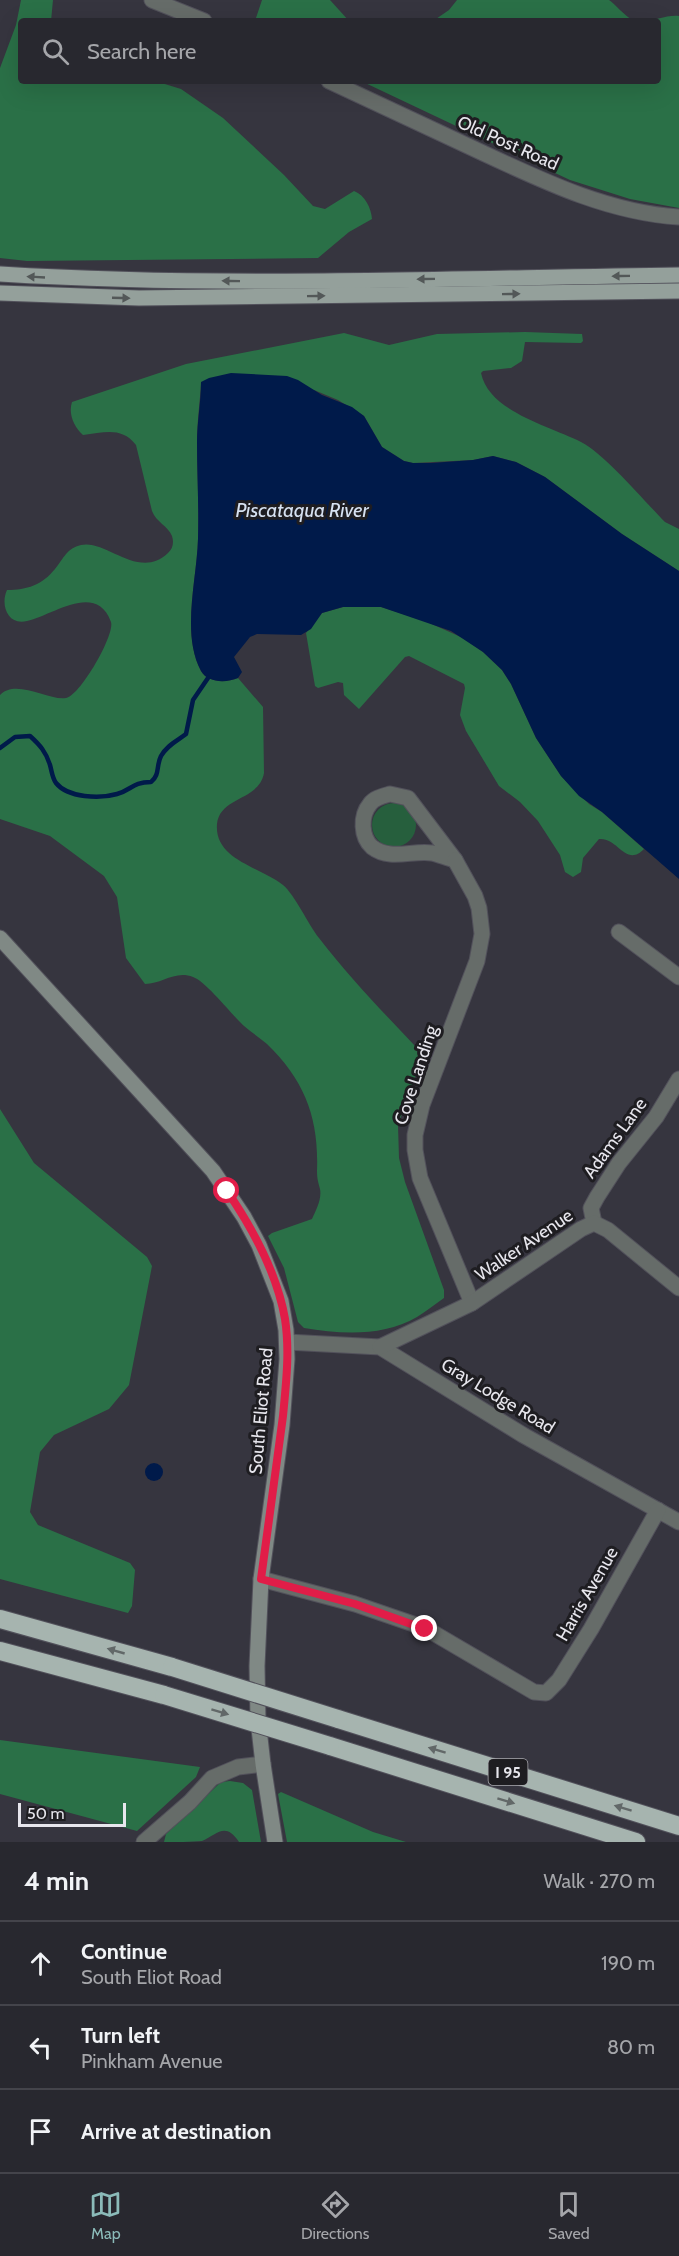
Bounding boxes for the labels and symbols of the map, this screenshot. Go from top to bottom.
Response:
street label: Old Post Road [454,111,562,175]
one-way arrow [611,271,630,281]
one-way arrow [26,272,45,281]
one-way arrow [416,274,435,284]
one-way arrow [221,276,240,286]
one-way arrow [502,289,521,298]
one-way arrow [307,291,326,301]
one-way arrow [112,293,131,302]
water label: Piscataqua River [235,498,369,522]
street label: Cove Landing [390,1022,443,1127]
street label: Adams Lane [579,1094,651,1182]
route start [213,1177,239,1203]
street label: Walker Avenue [471,1204,577,1286]
street label: South Eliot Road [245,1347,277,1475]
street label: Gray Lodge Road [437,1353,559,1439]
street label: Harris Avenue [551,1543,623,1645]
route end [411,1615,437,1641]
one-way arrow [107,1646,125,1656]
one-way arrow [211,1708,229,1718]
one-way arrow [428,1745,446,1754]
road number: I 95 [488,1759,528,1785]
one-way arrow [497,1797,515,1806]
scale bar [18,1800,126,1828]
one-way arrow [614,1803,632,1812]

